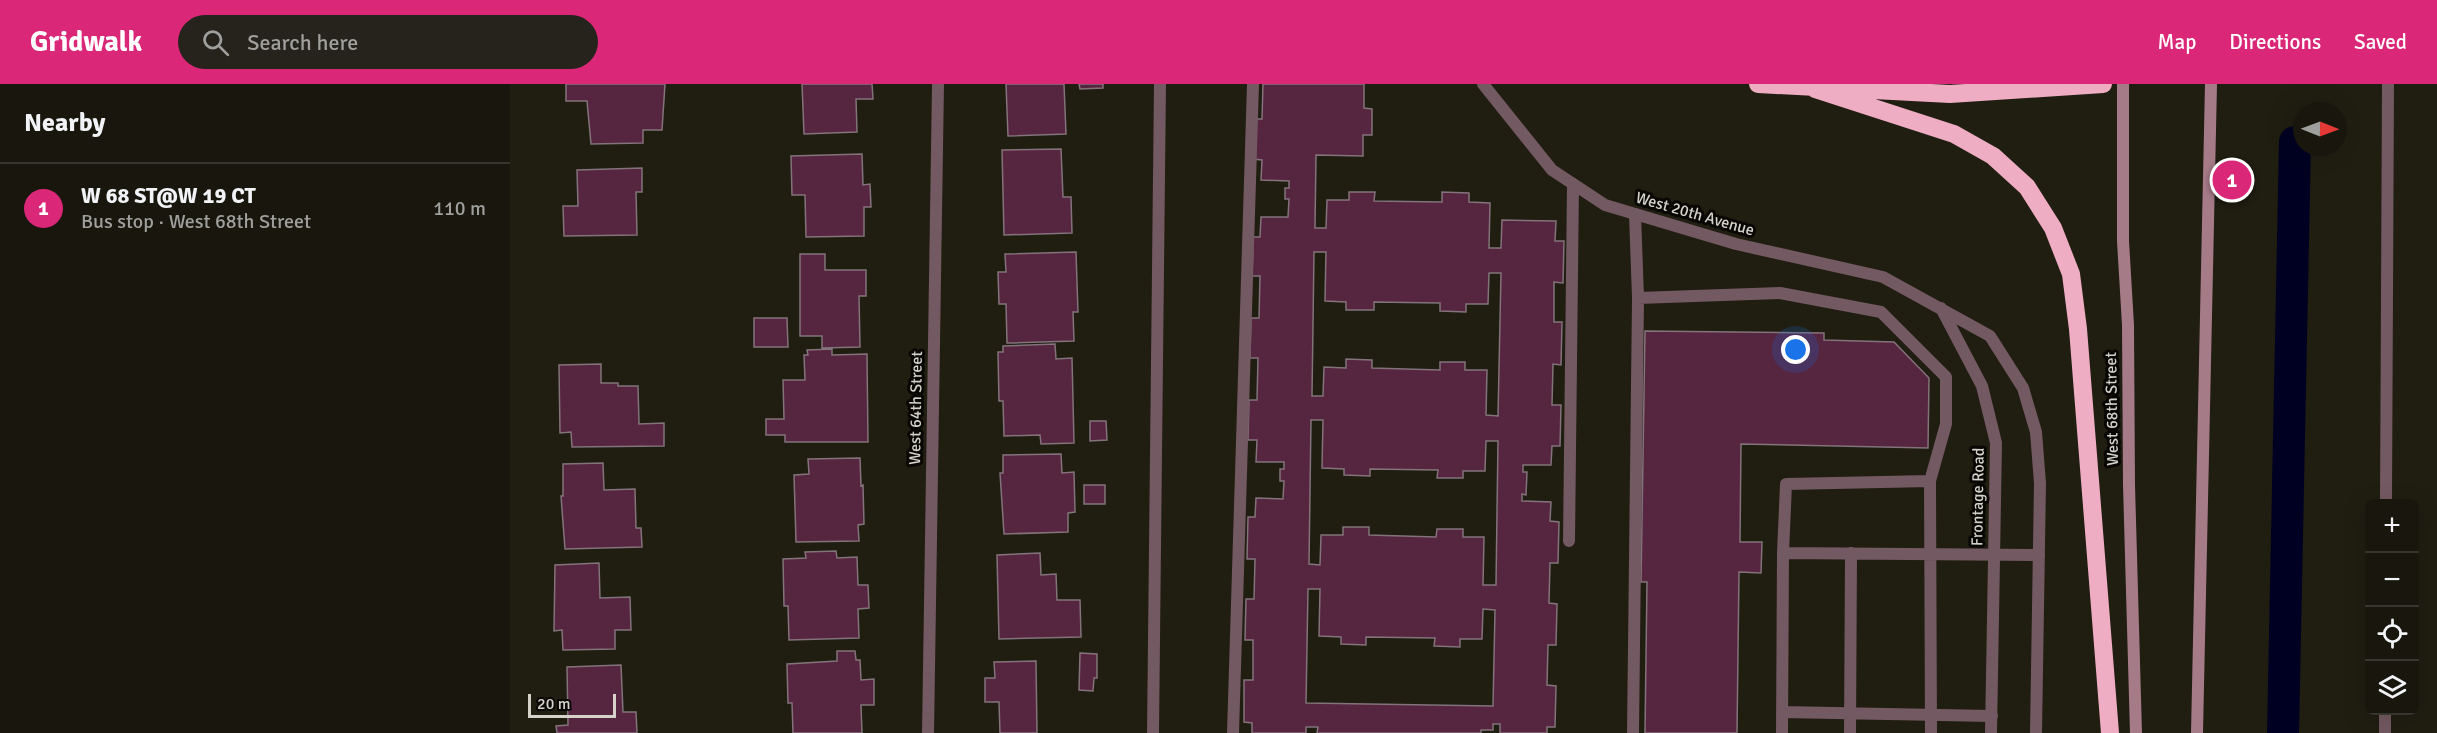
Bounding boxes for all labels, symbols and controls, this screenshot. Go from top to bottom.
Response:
search box [178,15,598,69]
text: Gridwalk [30,25,142,59]
icon: search [199,26,232,59]
text: Search here [247,29,358,56]
text: Map [2158,29,2196,55]
text: Directions [2229,29,2321,55]
text: Saved [2354,29,2407,55]
north arrow [2293,102,2347,156]
text: Nearby [24,107,105,139]
pin: 1 [2212,158,2252,202]
text: W 68 ST@W 19 CT [81,182,256,209]
street label: West 20th Avenue [1633,188,1757,240]
text: 1 [38,196,49,221]
text: 110 m [433,196,486,221]
text: Bus stop · West 68th Street [81,209,311,234]
your location [1781,335,1810,364]
street label: West 64th Street [905,350,927,465]
street label: West 68th Street [2101,351,2123,466]
street label: Frontage Road [1967,448,1989,546]
map controls [2365,499,2419,715]
button: + [2365,499,2419,553]
button: − [2365,553,2419,607]
button: locate [2365,607,2419,661]
button: layers [2365,661,2419,715]
scale bar [528,691,616,718]
text: 20 m [537,694,571,714]

